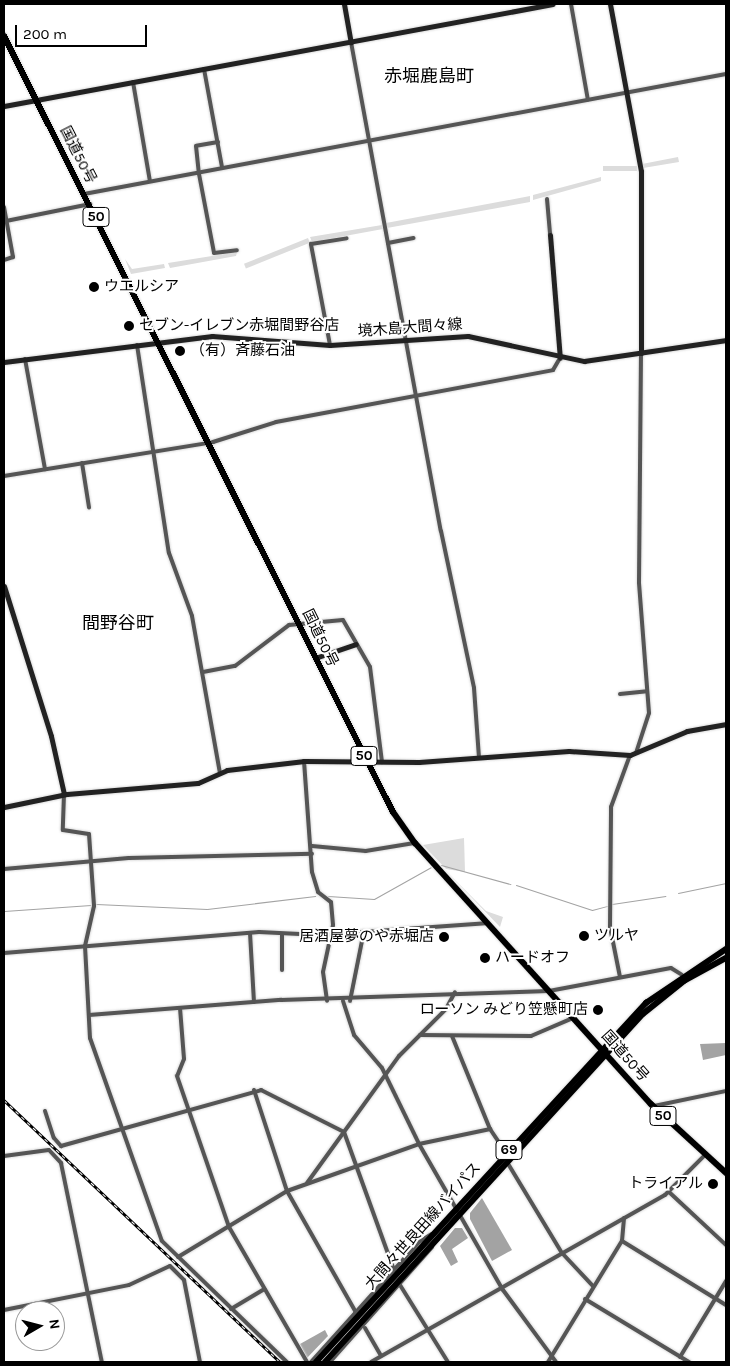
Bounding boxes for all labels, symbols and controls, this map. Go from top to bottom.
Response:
scale bar [18,15,150,47]
text: 200 m [23,25,67,43]
district label: 赤堀鹿島町 [384,65,474,87]
street label: 国道50号 [56,123,100,187]
road number: 50 [82,206,110,228]
place label: ウエルシア [104,278,179,296]
marker: ウエルシア [88,281,100,293]
street label: 境木島大間々線 [357,315,463,341]
place label: セブン-イレブン赤堀間野谷店 [139,317,339,335]
marker: セブン-イレブン赤堀間野谷店 [123,320,135,332]
place label: （有）斉藤石油 [190,342,295,360]
marker: （有）斉藤石油 [174,345,186,357]
street label: 国道50号 [298,606,342,670]
district label: 間野谷町 [82,612,154,634]
road number: 50 [350,744,378,768]
place label: ツルヤ [594,927,639,945]
place label: 居酒屋夢のや赤堀店 [299,928,434,946]
marker: ツルヤ [578,930,590,942]
marker: 居酒屋夢のや赤堀店 [438,931,450,943]
place label: ハードオフ [495,949,570,967]
marker: ハードオフ [479,952,491,964]
place label: ローソン みどり笠懸町店 [419,1001,588,1019]
marker: ローソン みどり笠懸町店 [592,1004,604,1016]
street label: 国道50号 [597,1027,653,1085]
road number: 50 [649,1104,677,1128]
road number: 69 [495,1138,523,1162]
street label: 大間々世良田線バイパス [361,1159,485,1293]
place label: トライアル [628,1175,703,1193]
marker: トライアル [707,1178,719,1190]
north arrow [15,1301,65,1351]
text: N [45,1318,63,1330]

